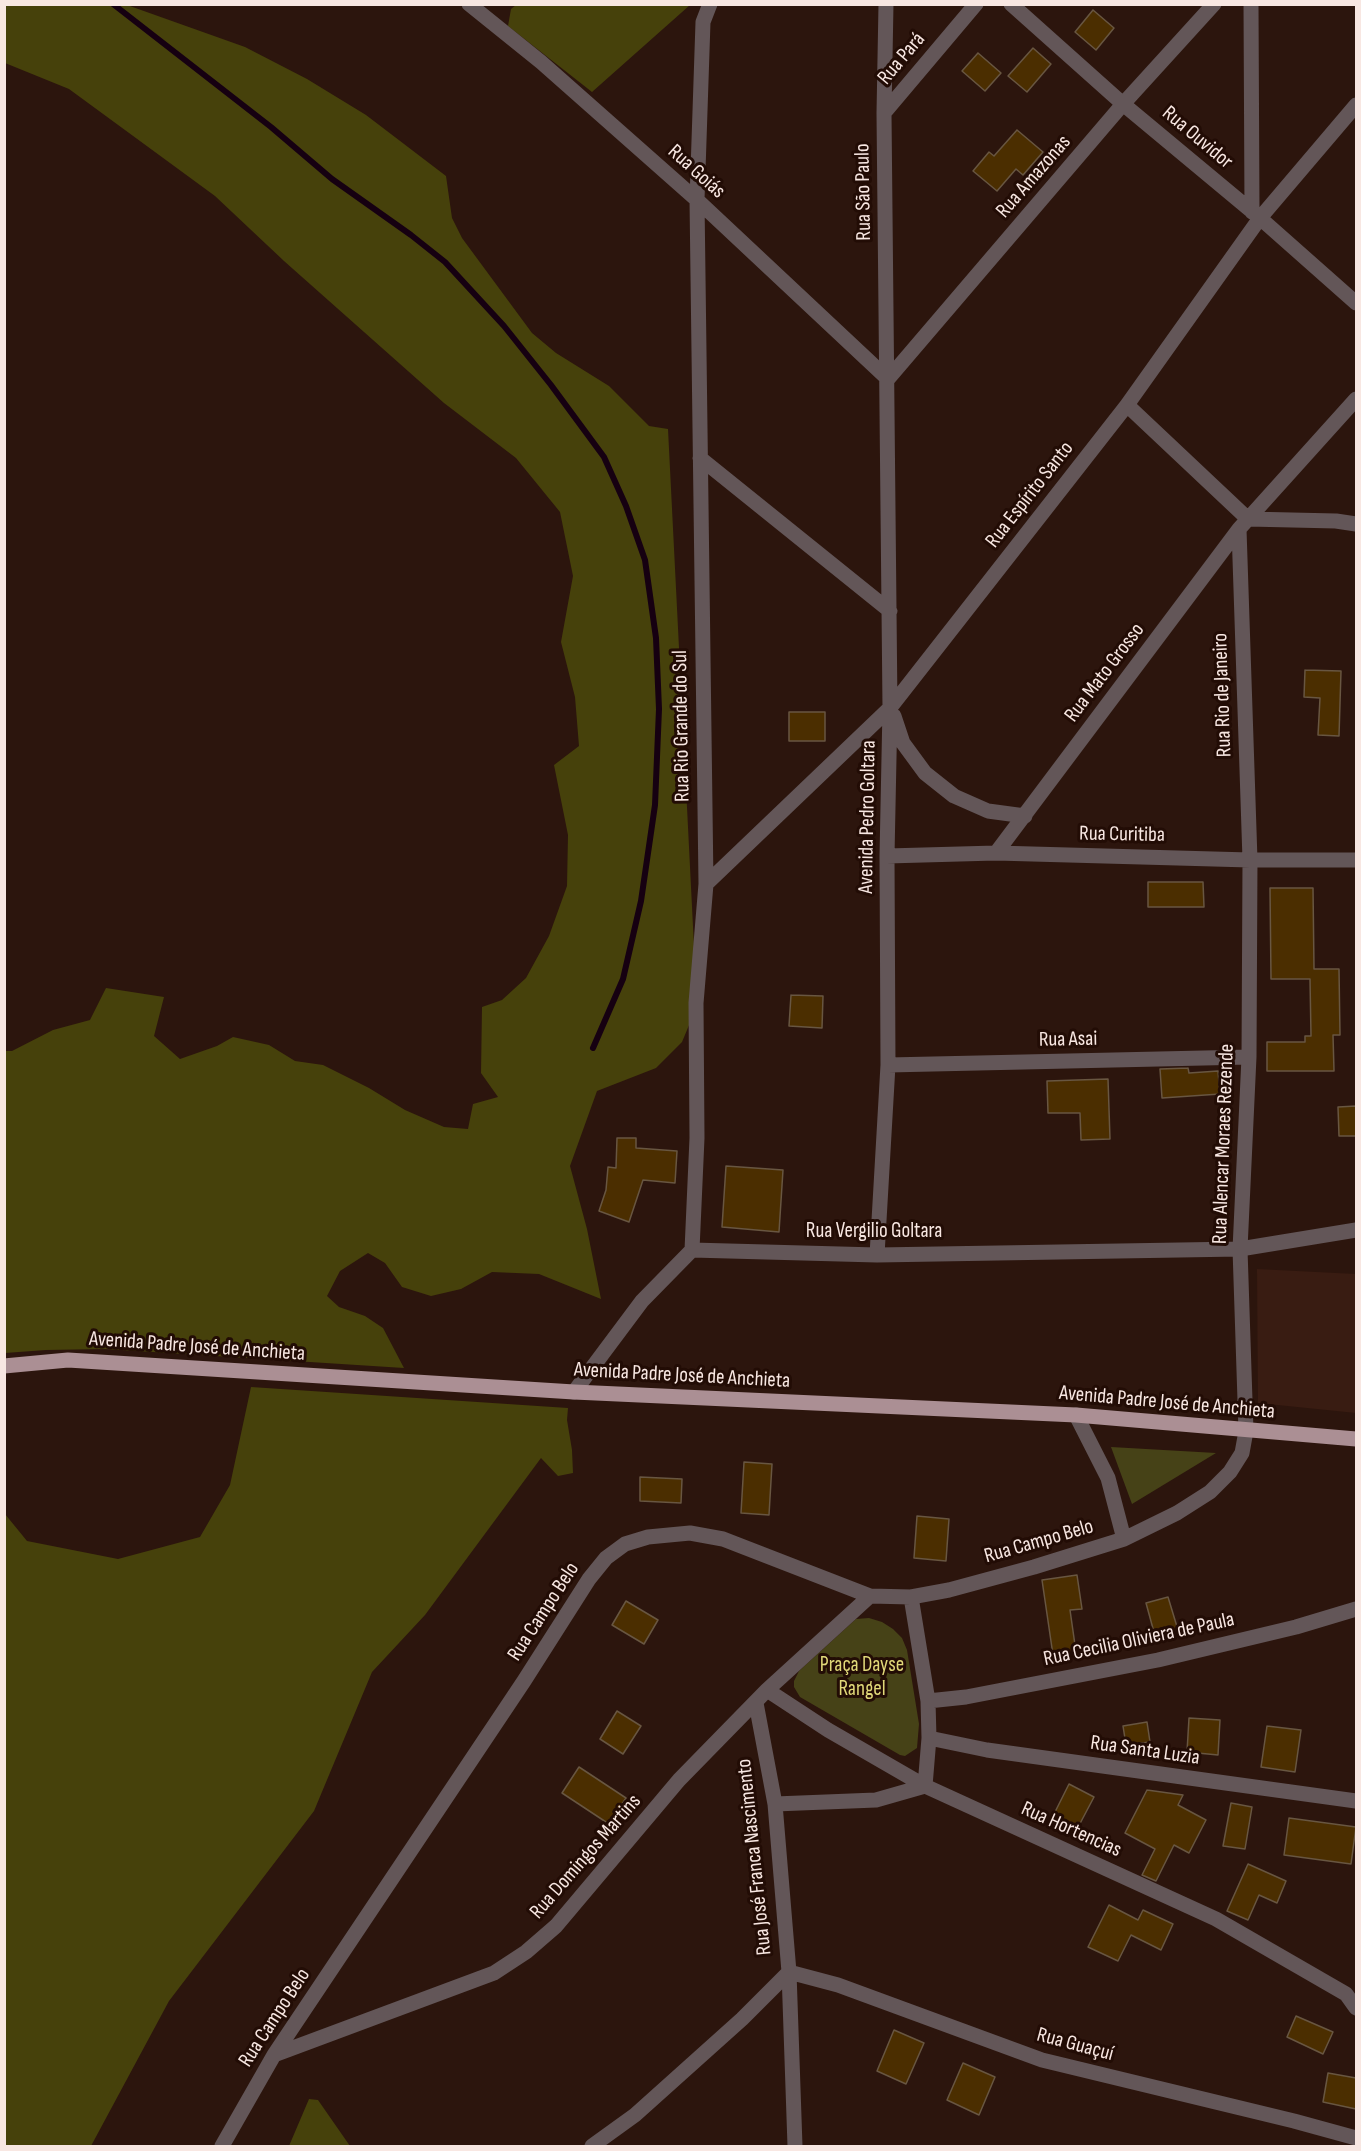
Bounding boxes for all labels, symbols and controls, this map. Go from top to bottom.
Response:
street label: Rua Pará [873,28,931,90]
street label: Rua Ouvidor [1157,101,1237,175]
street label: Rua Amazonas [991,130,1077,224]
street label: Rua Goiás [662,140,730,204]
street label: Rua São Paulo [851,143,877,241]
street label: Rua Espírito Santo [981,437,1079,553]
street label: Rua Mato Grosso [1060,619,1150,727]
street label: Rua Rio de Janeiro [1208,632,1238,758]
street label: Rua Rio Grande do Sul [668,650,696,802]
street label: Avenida Pedro Goltara [854,740,882,894]
street label: Rua Curitiba [1079,822,1165,848]
street label: Rua Asai [1039,1027,1097,1053]
street label: Rua Alencar Moraes Rezende [1208,1044,1240,1244]
street label: Rua Vergilio Goltara [806,1219,942,1245]
street label: Avenida Padre José de Anchieta [88,1327,306,1367]
street label: Avenida Padre José de Anchieta [573,1358,791,1394]
street label: Avenida Padre José de Anchieta [1058,1381,1276,1425]
street label: Rua Campo Belo [981,1514,1097,1570]
street label: Rua Campo Belo [503,1558,585,1666]
street label: Rua Cecilia Oliviera de Paula [1041,1607,1237,1673]
park label: Praça Dayse Rangel [820,1653,904,1703]
street label: Rua Santa Luzia [1089,1731,1201,1771]
street label: Rua José Franca Nascimento [732,1758,778,1956]
street label: Rua Domingos Martins [525,1790,647,1924]
street label: Rua Hortencias [1017,1797,1125,1863]
street label: Rua Campo Belo [234,1964,316,2072]
street label: Rua Guaçuí [1034,2023,1116,2067]

